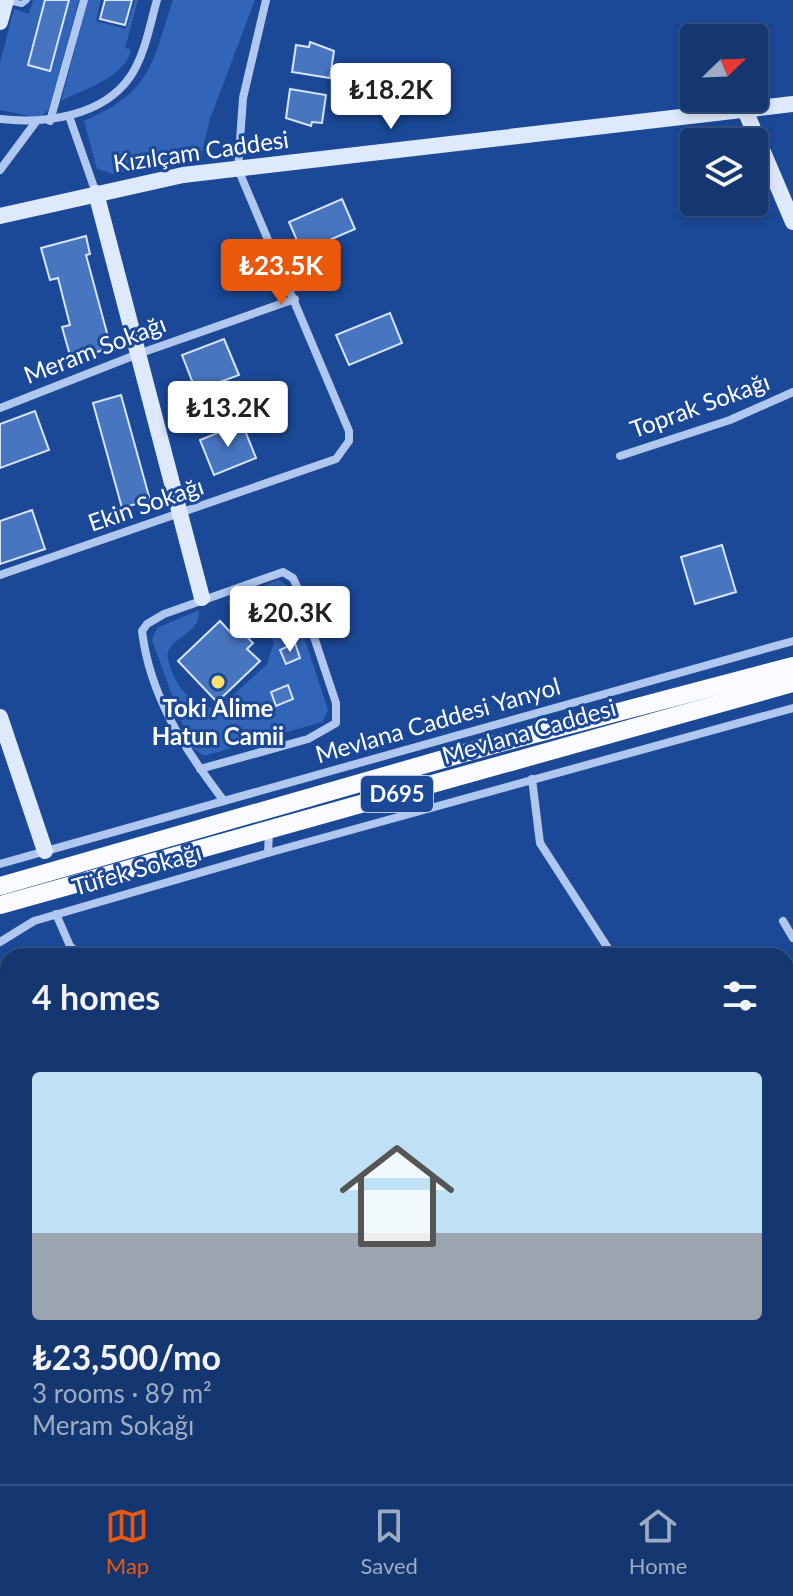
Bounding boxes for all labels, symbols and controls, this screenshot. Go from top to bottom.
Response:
north arrow [680,24,768,112]
map controls [680,24,768,216]
pin: ₺18.2K [326,63,456,131]
text: ₺18.2K [349,73,433,105]
street label: Kızılçam Caddesi [111,124,290,177]
button: layers [680,128,768,216]
pin: ₺23.5K [216,239,346,307]
text: ₺23.5K [239,249,323,281]
street label: Meram Sokağı [19,308,170,389]
street label: Toprak Sokağı [626,366,773,443]
pin: ₺13.2K [163,381,293,449]
text: ₺13.2K [186,391,270,423]
street label: Ekin Sokağı [84,470,207,537]
pin: ₺20.3K [225,586,355,654]
text: ₺20.3K [248,596,332,628]
street label: Mevlana Caddesi Yanyol [312,672,564,770]
marker: Toki Alime Hatun Camii [209,673,227,691]
place label: Toki Alime Hatun Camii [152,693,284,750]
street label: Mevlana Caddesi [439,693,619,771]
road number: D695 [361,776,433,812]
street label: Tüfek Sokağı [69,836,205,901]
icon: filters [718,974,762,1018]
text: 4 homes [32,976,160,1017]
icon: home [325,1124,469,1268]
text: ₺23,500/mo [32,1336,221,1377]
text: 3 rooms · 89 m² [32,1377,212,1409]
text: Meram Sokağı [32,1409,194,1441]
tab: Map [105,1504,149,1579]
tab: Saved [360,1504,418,1579]
tab: Home [629,1504,687,1579]

